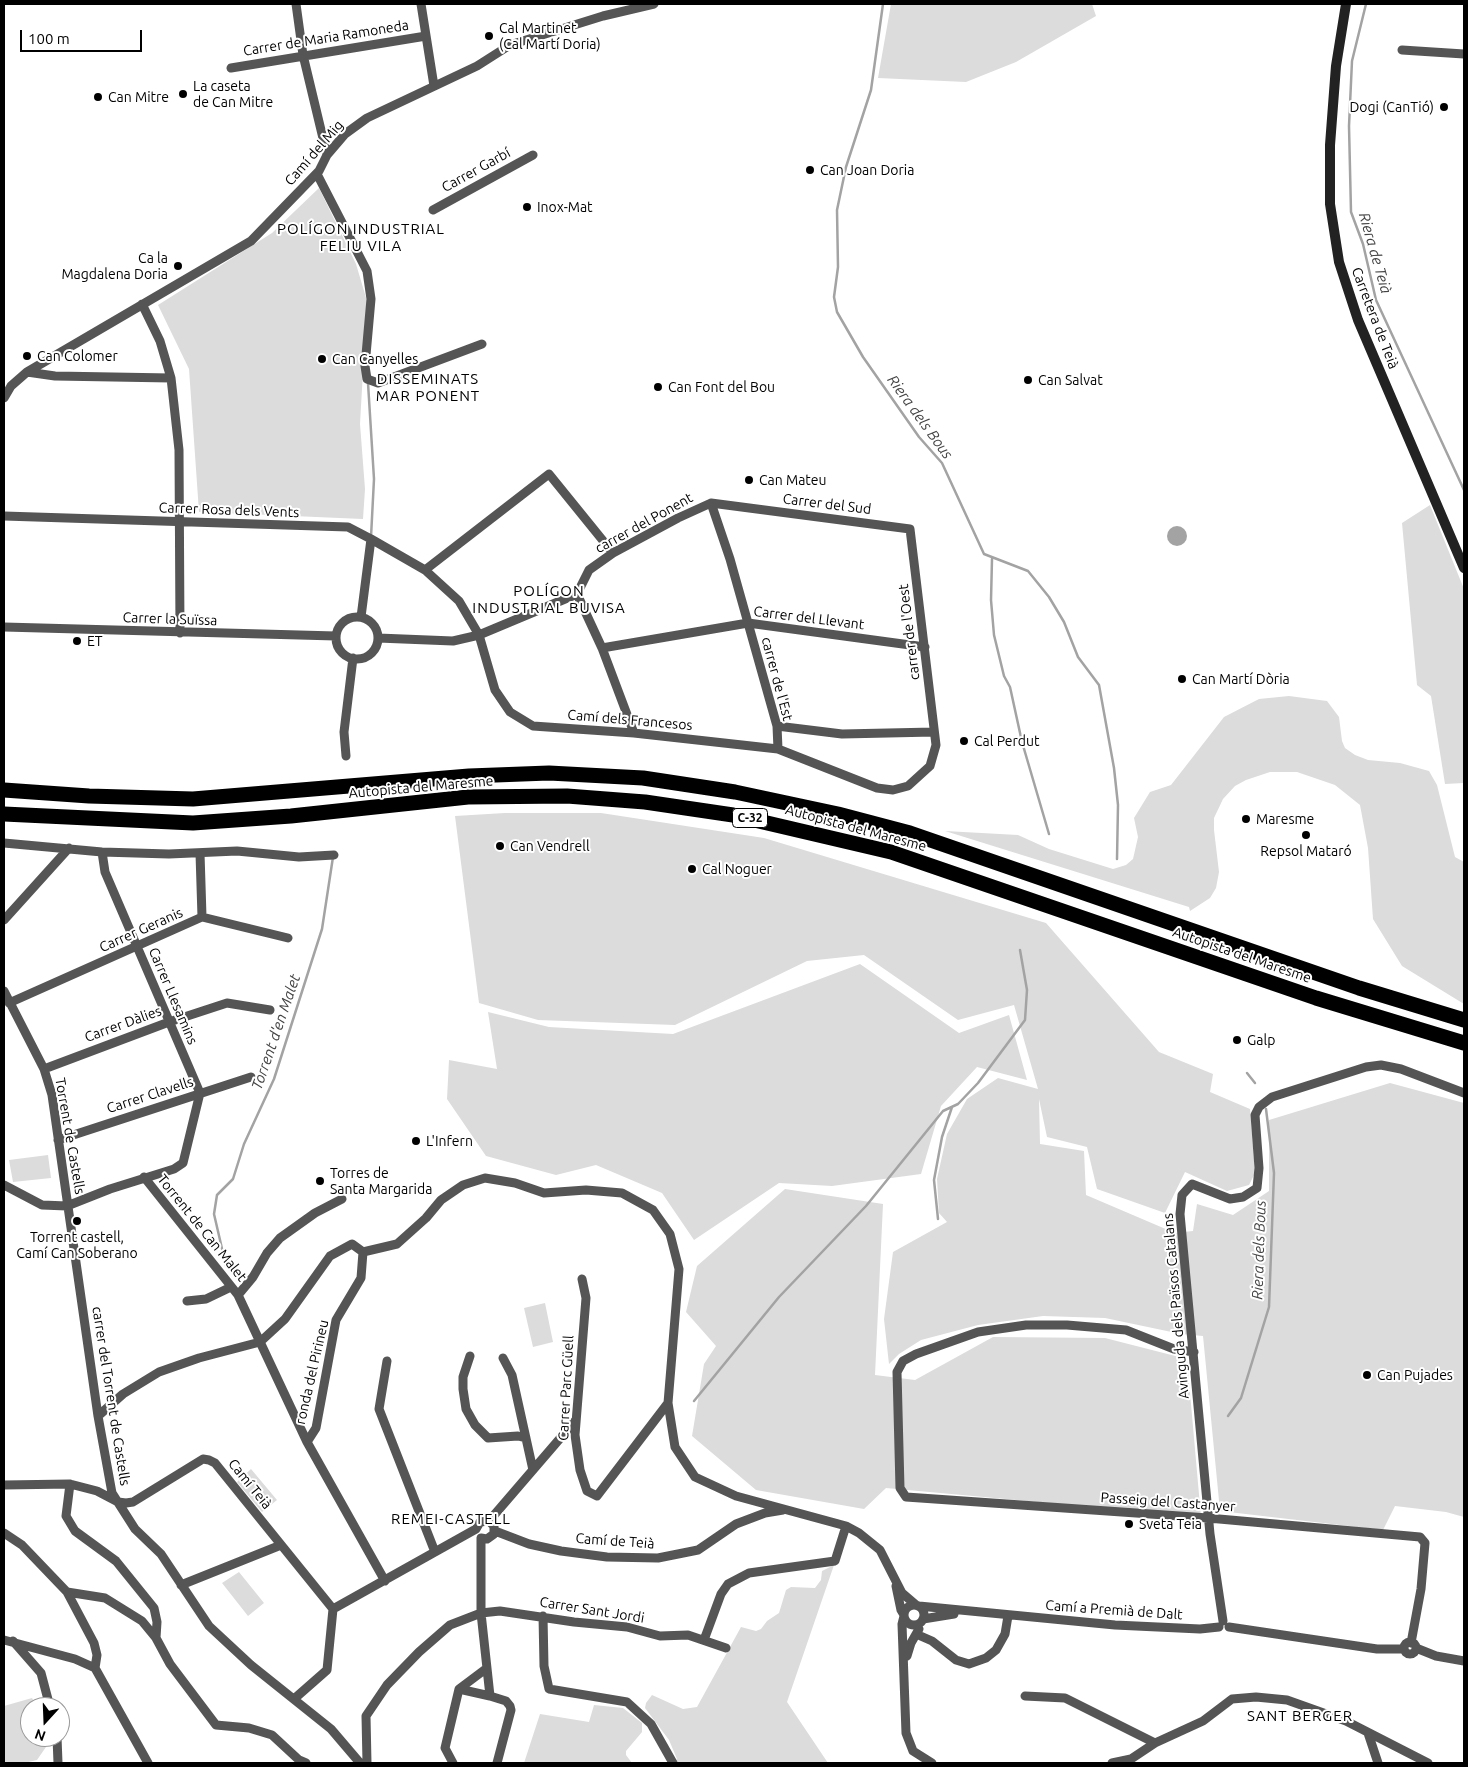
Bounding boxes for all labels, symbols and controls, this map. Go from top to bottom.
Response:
street label: Carrer de Maria Ramoneda [242,17,410,59]
scale bar [22,20,145,52]
place label: Cal Martinet (Cal Martí Doria) [499,20,601,52]
text: 100 m [28,30,70,47]
marker: Cal Martinet (Cal Martí Doria) [483,30,495,42]
place label: La caseta de Can Mitre [193,78,273,110]
marker: La caseta de Can Mitre [177,88,189,100]
place label: Can Mitre [108,89,169,105]
marker: Can Mitre [92,91,104,103]
place label: Dogi (CanTió) [1349,99,1434,115]
marker: Dogi (CanTió) [1438,101,1450,113]
street label: Camí del Mig [281,117,347,189]
street label: Carrer Garbí [439,144,513,196]
place label: Can Joan Doria [820,162,914,178]
marker: Can Joan Doria [804,164,816,176]
place label: Inox-Mat [537,199,593,215]
marker: Inox-Mat [521,201,533,213]
water label: Riera de Teià [1355,210,1395,296]
district label: POLÍGON INDUSTRIAL FELIU VILA [275,220,447,255]
place label: Ca la Magdalena Doria [61,250,168,282]
marker: Ca la Magdalena Doria [172,260,184,272]
street label: Carretera de Teià [1348,265,1402,371]
place label: Can Colomer [37,348,118,364]
marker: Can Colomer [21,350,33,362]
place label: Can Canyelles [332,351,418,367]
marker: Can Canyelles [316,353,328,365]
district label: DISSEMINATS MAR PONENT [375,370,481,405]
water label: Riera dels Bous [884,372,956,462]
place label: Can Salvat [1038,372,1103,388]
marker: Can Salvat [1022,374,1034,386]
place label: Can Font del Bou [668,379,775,395]
marker: Can Font del Bou [652,381,664,393]
place label: Can Mateu [759,472,827,488]
marker: Can Mateu [743,474,755,486]
street label: carrer del Ponent [592,489,696,557]
street label: Carrer del Sud [782,490,872,518]
street label: Carrer Rosa dels Vents [158,499,300,521]
district label: POLÍGON INDUSTRIAL BUVISA [470,582,628,617]
street label: carrer de l'Oest [895,583,923,681]
street label: Carrer del Llevant [753,603,865,633]
street label: Carrer la Suïssa [122,609,218,629]
place label: ET [87,633,103,649]
marker: ET [71,635,83,647]
street label: carrer de l'Est [758,635,796,723]
place label: Can Martí Dòria [1192,671,1290,687]
marker: Can Martí Dòria [1176,673,1188,685]
street label: Camí dels Francesos [567,706,693,734]
place label: Cal Perdut [974,733,1039,749]
marker: Cal Perdut [958,735,970,747]
street label: Autopista del Maresme [348,772,494,802]
street label: Autopista del Maresme [784,801,928,855]
road number: C-32 [732,808,768,828]
place label: Maresme [1256,811,1314,827]
marker: Maresme [1240,813,1252,825]
marker: Repsol Mataró [1300,829,1312,841]
place label: Can Vendrell [510,838,590,854]
marker: Can Vendrell [494,840,506,852]
place label: Repsol Mataró [1260,843,1352,859]
place label: Cal Noguer [702,861,772,877]
marker: Cal Noguer [686,863,698,875]
street label: Carrer Geranis [97,904,185,956]
street label: Autopista del Maresme [1171,923,1313,987]
street label: Carrer Llesamins [145,945,201,1047]
water label: Torrent d'en Malet [248,972,304,1092]
street label: Carrer Dàlies [82,1002,164,1046]
place label: Galp [1247,1032,1275,1048]
marker: Galp [1231,1034,1243,1046]
street label: Carrer Clavells [105,1073,195,1117]
street label: Torrent de Castells [51,1076,89,1196]
place label: L'Infern [426,1133,473,1149]
marker: L'Infern [410,1135,422,1147]
place label: Torres de Santa Margarida [330,1165,432,1198]
street label: Torrent de Can Malet [154,1171,250,1285]
marker: Torres de Santa Margarida [314,1175,326,1187]
water label: Riera dels Bous [1248,1200,1270,1300]
street label: Avinguda dels Països Catalans [1160,1212,1192,1400]
marker: Torrent castell, Camí Can Soberano [71,1215,83,1227]
place label: Torrent castell, Camí Can Soberano [16,1229,138,1262]
street label: carrer del Torrent de Castells [89,1305,133,1487]
street label: ronda del Pirineu [292,1318,332,1426]
street label: Carrer Parc Güell [555,1335,577,1441]
place label: Can Pujades [1377,1367,1453,1383]
marker: Can Pujades [1361,1369,1373,1381]
street label: Camí Teià [225,1455,275,1513]
street label: Passeig del Castanyer [1100,1489,1236,1515]
district label: REMEI-CASTELL [389,1510,513,1528]
place label: Sveta Teia [1139,1516,1202,1532]
marker: Sveta Teia [1123,1518,1135,1530]
street label: Camí de Teià [575,1530,655,1552]
street label: Carrer Sant Jordi [538,1593,646,1627]
street label: Camí a Premià de Dalt [1045,1597,1183,1623]
north arrow [20,1697,70,1747]
district label: SANT BERGER [1246,1707,1354,1725]
text: N [33,1726,48,1744]

